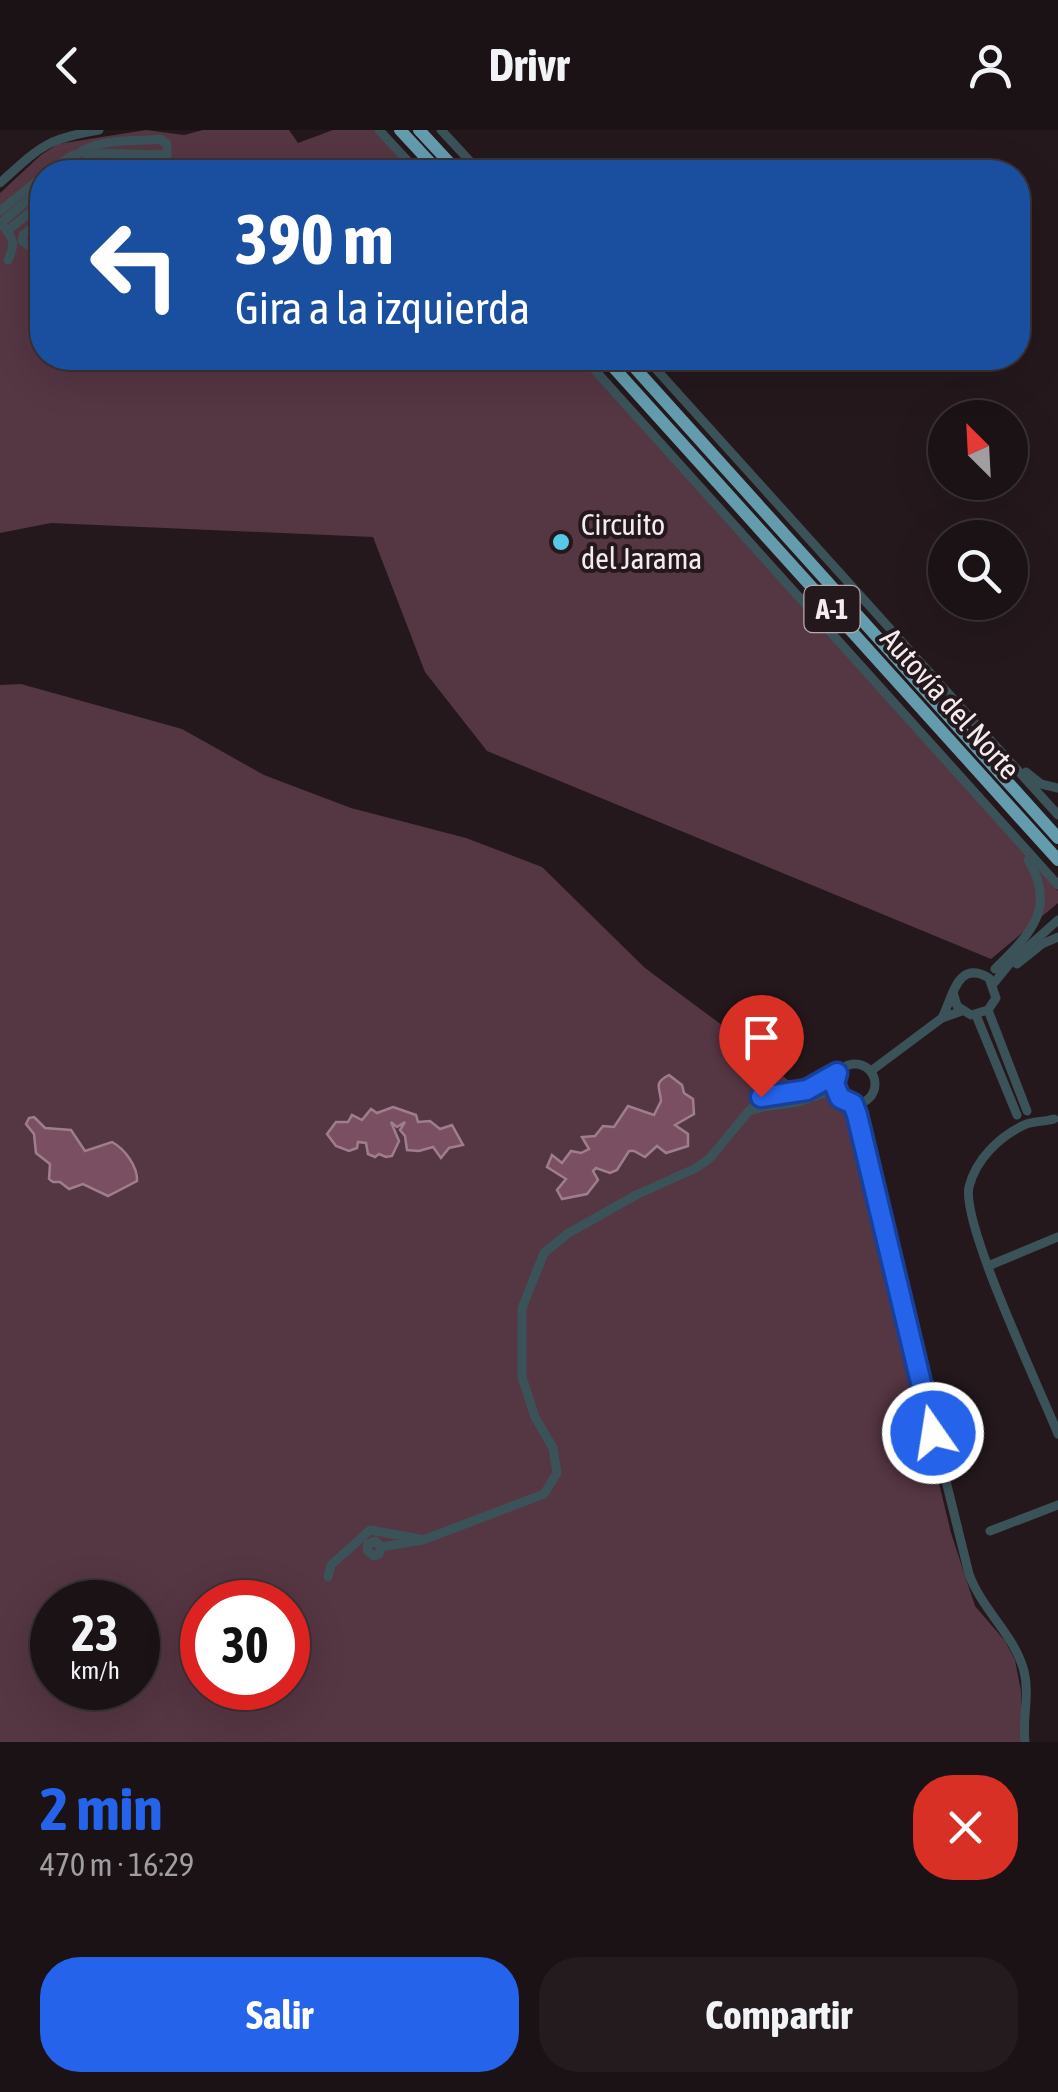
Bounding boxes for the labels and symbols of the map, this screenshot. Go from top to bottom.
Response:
north arrow [928,400,1028,500]
place label: Circuito del Jarama [581,507,702,575]
marker: Circuito del Jarama [550,531,572,553]
road number: A-1 [804,586,860,632]
street label: Autovía del Norte [874,621,1027,786]
pin [719,995,804,1098]
position arrow [881,1381,985,1485]
speed limit sign: 30 [180,1580,310,1710]

